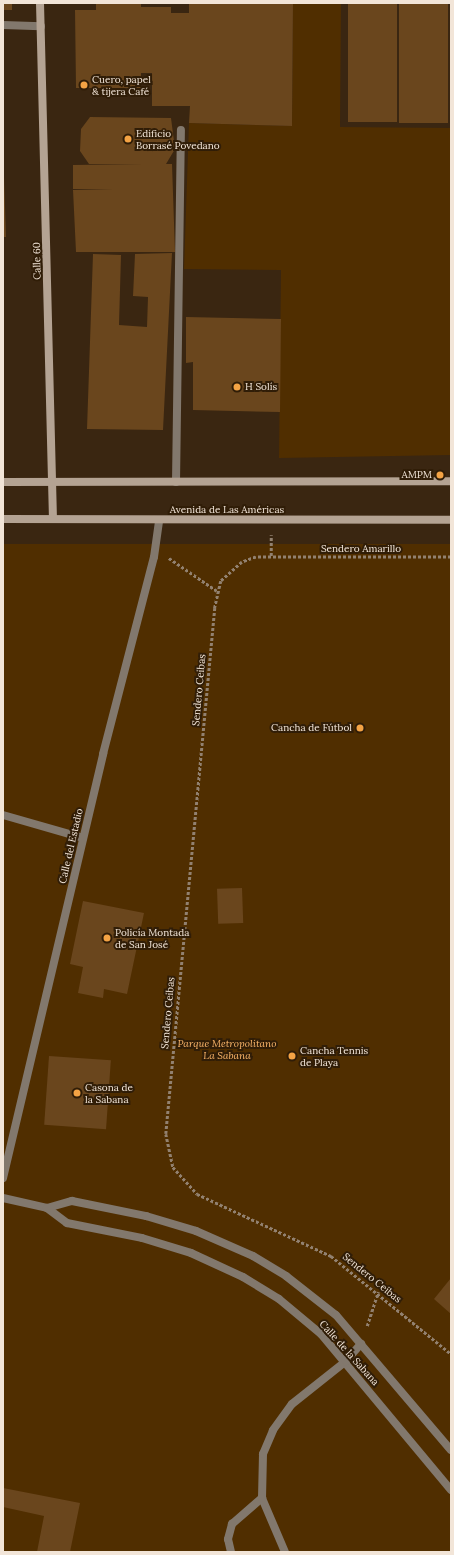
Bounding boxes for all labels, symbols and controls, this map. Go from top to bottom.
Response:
place label: Cuero, papel & tijera Café [92,73,151,96]
marker: Cuero, papel & tijera Café [79,80,89,90]
place label: Edificio Borrasé Povedano [136,127,220,150]
marker: Edificio Borrasé Povedano [123,134,133,144]
street label: Calle 60 [31,242,43,280]
place label: H Solís [245,381,277,393]
marker: H Solís [232,382,242,392]
place label: AMPM [401,469,432,481]
marker: AMPM [435,470,445,480]
street label: Avenida de Las Américas [170,504,284,516]
street label: Sendero Amarillo [321,543,401,555]
street label: Sendero Ceibas [190,654,208,726]
place label: Cancha de Fútbol [271,722,352,734]
marker: Cancha de Fútbol [355,723,365,733]
street label: Calle del Estadio [57,807,85,885]
place label: Policía Montada de San José [115,926,189,950]
marker: Policía Montada de San José [102,933,112,943]
street label: Sendero Ceibas [159,977,177,1049]
park label: Parque Metropolitano La Sabana [178,1037,276,1060]
place label: Cancha Tennis de Playa [300,1044,368,1068]
marker: Cancha Tennis de Playa [287,1051,297,1061]
place label: Casona de la Sabana [85,1081,133,1104]
marker: Casona de la Sabana [72,1088,82,1098]
street label: Sendero Ceibas [340,1251,404,1305]
street label: Calle de la Sabana [317,1318,381,1388]

